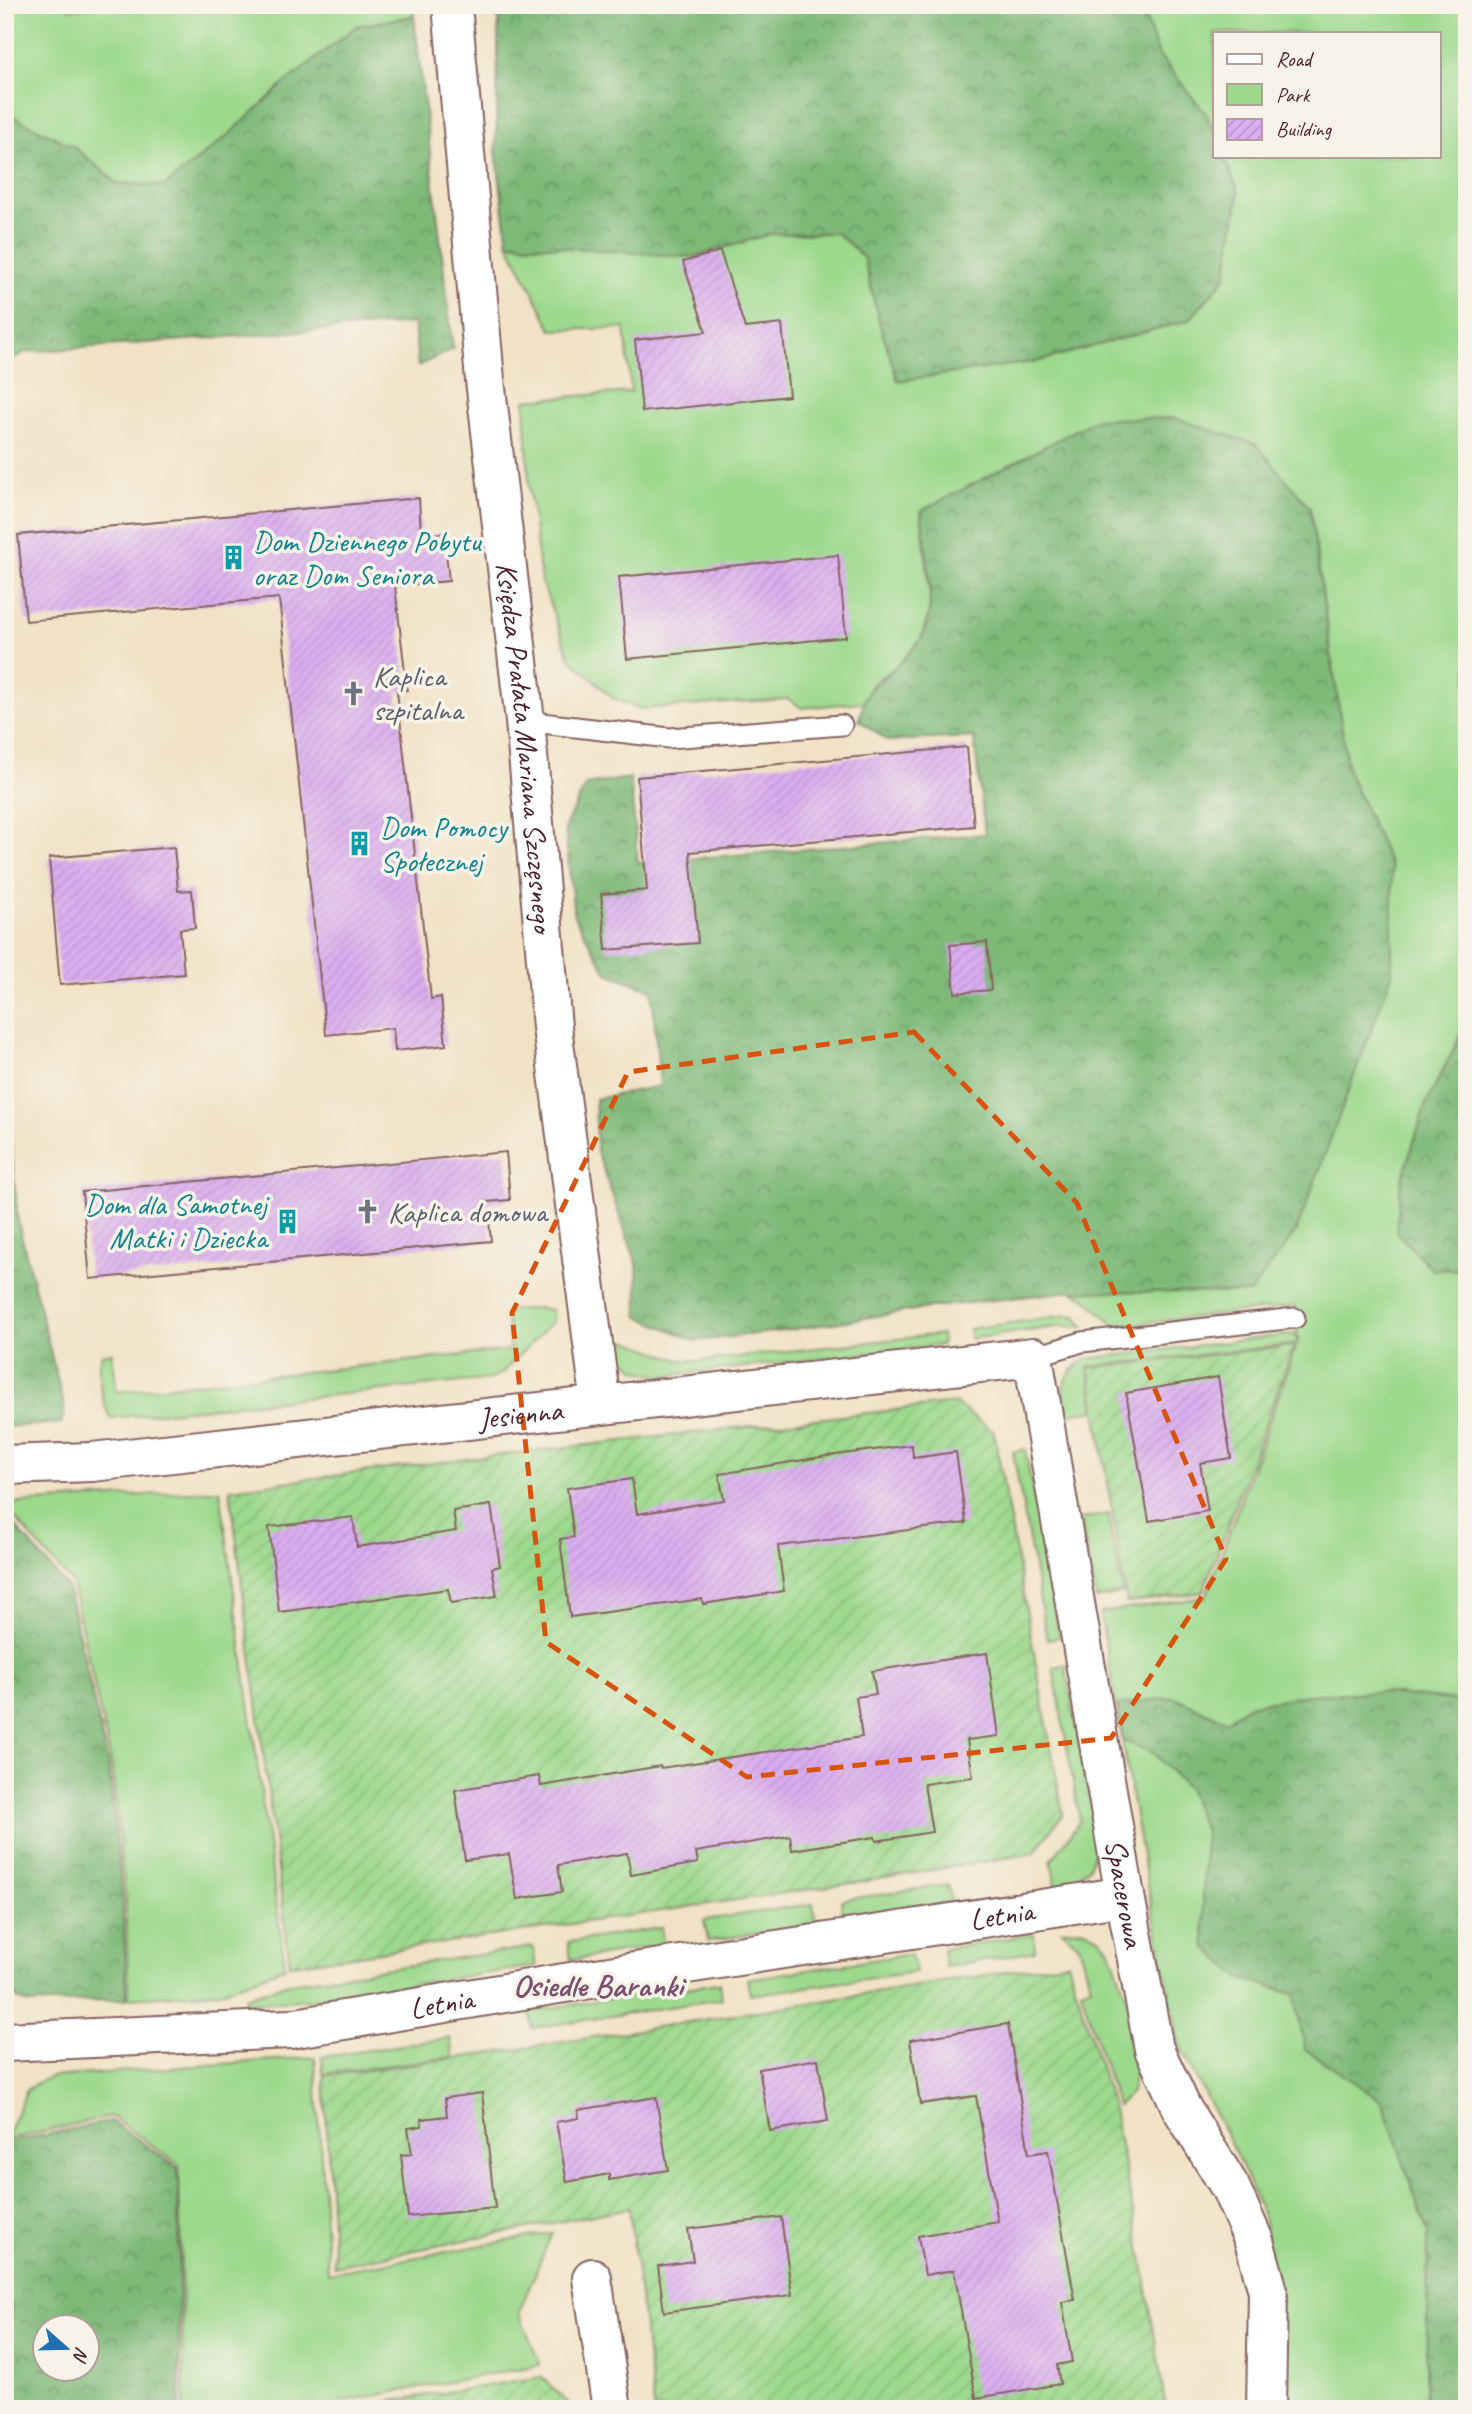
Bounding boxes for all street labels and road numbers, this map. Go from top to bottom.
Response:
street label: Księdza Prałata Mariana Szczęsnego [488,560,563,937]
street label: Jesienna [474,1390,566,1438]
street label: Spacerowa [1097,1836,1154,1952]
street label: Letnia [967,1891,1039,1939]
street label: Letnia [407,1979,479,2028]

